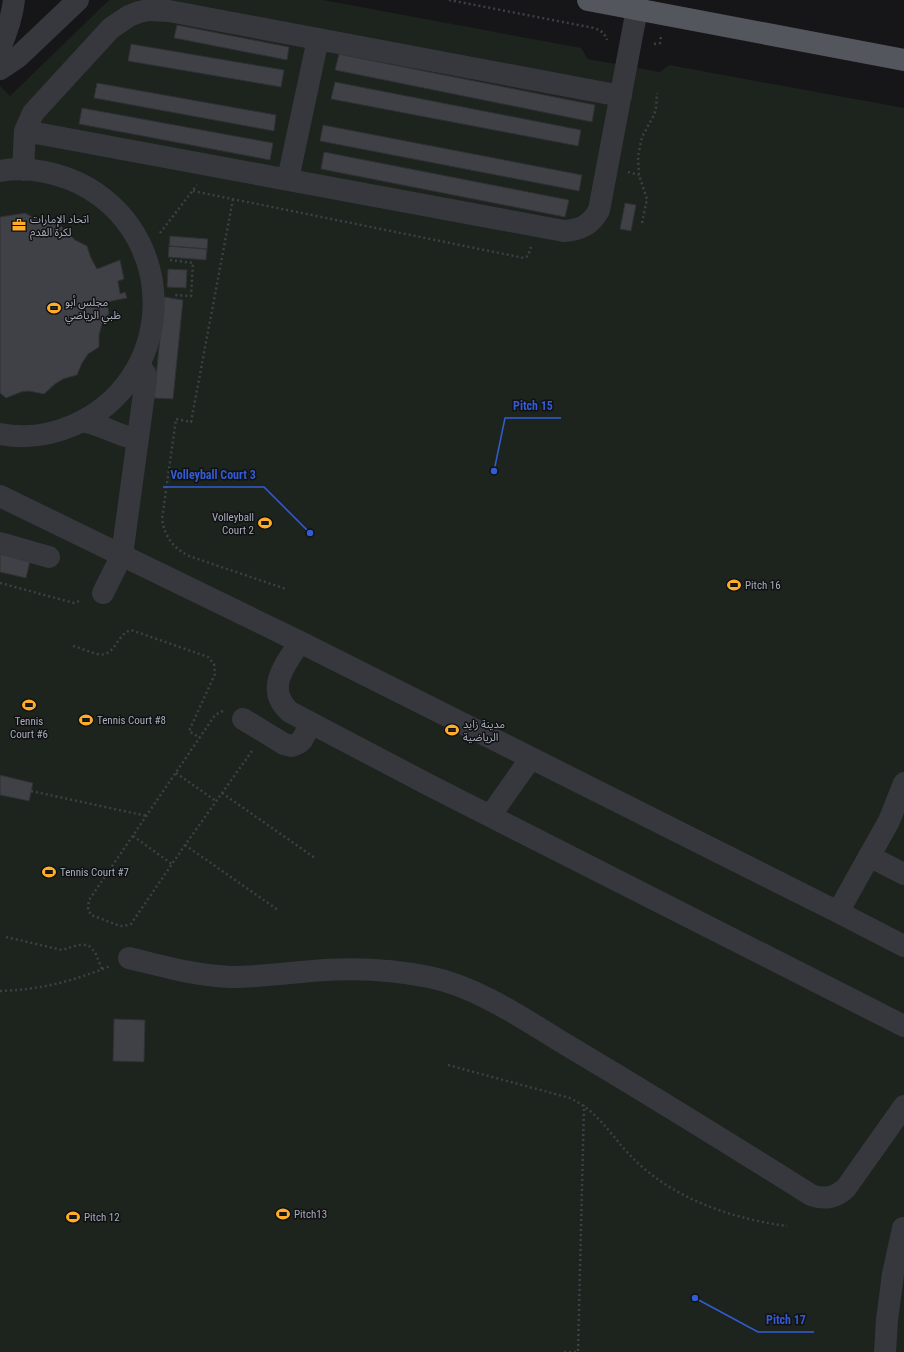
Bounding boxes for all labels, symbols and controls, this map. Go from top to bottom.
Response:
place label: اتحاد الإمارات لكرة القدم [30,213,89,240]
office icon: اتحاد الإمارات لكرة القدم [11,217,27,233]
place label: مجلس أبو ظبي الرياضي [65,295,121,324]
sports icon: مجلس أبو ظبي الرياضي [46,300,62,316]
callout: Pitch 15 [505,394,561,418]
text: Pitch 15 [513,399,553,413]
callout: Volleyball Court 3 [163,463,264,487]
text: Volleyball Court 3 [170,468,256,482]
place label: Volleyball Court 2 [212,511,254,537]
sports icon: Volleyball Court 2 [257,515,273,531]
sports icon: Pitch 16 [726,577,742,593]
place label: Pitch 16 [745,579,781,592]
sports icon: Tennis Court #6 [21,697,37,713]
sports icon: Tennis Court #8 [78,712,94,728]
place label: Tennis Court #8 [97,714,166,727]
place label: Tennis Court #6 [10,715,48,741]
place label: مدينة زايد الرياضية [463,718,505,744]
sports icon: مدينة زايد الرياضية [444,722,460,738]
sports icon: Tennis Court #7 [41,864,57,880]
place label: Tennis Court #7 [60,866,129,879]
sports icon: Pitch13 [275,1206,291,1222]
place label: Pitch13 [294,1208,327,1221]
sports icon: Pitch 12 [65,1209,81,1225]
place label: Pitch 12 [84,1211,120,1224]
callout: Pitch 17 [758,1308,814,1332]
text: Pitch 17 [766,1313,806,1327]

